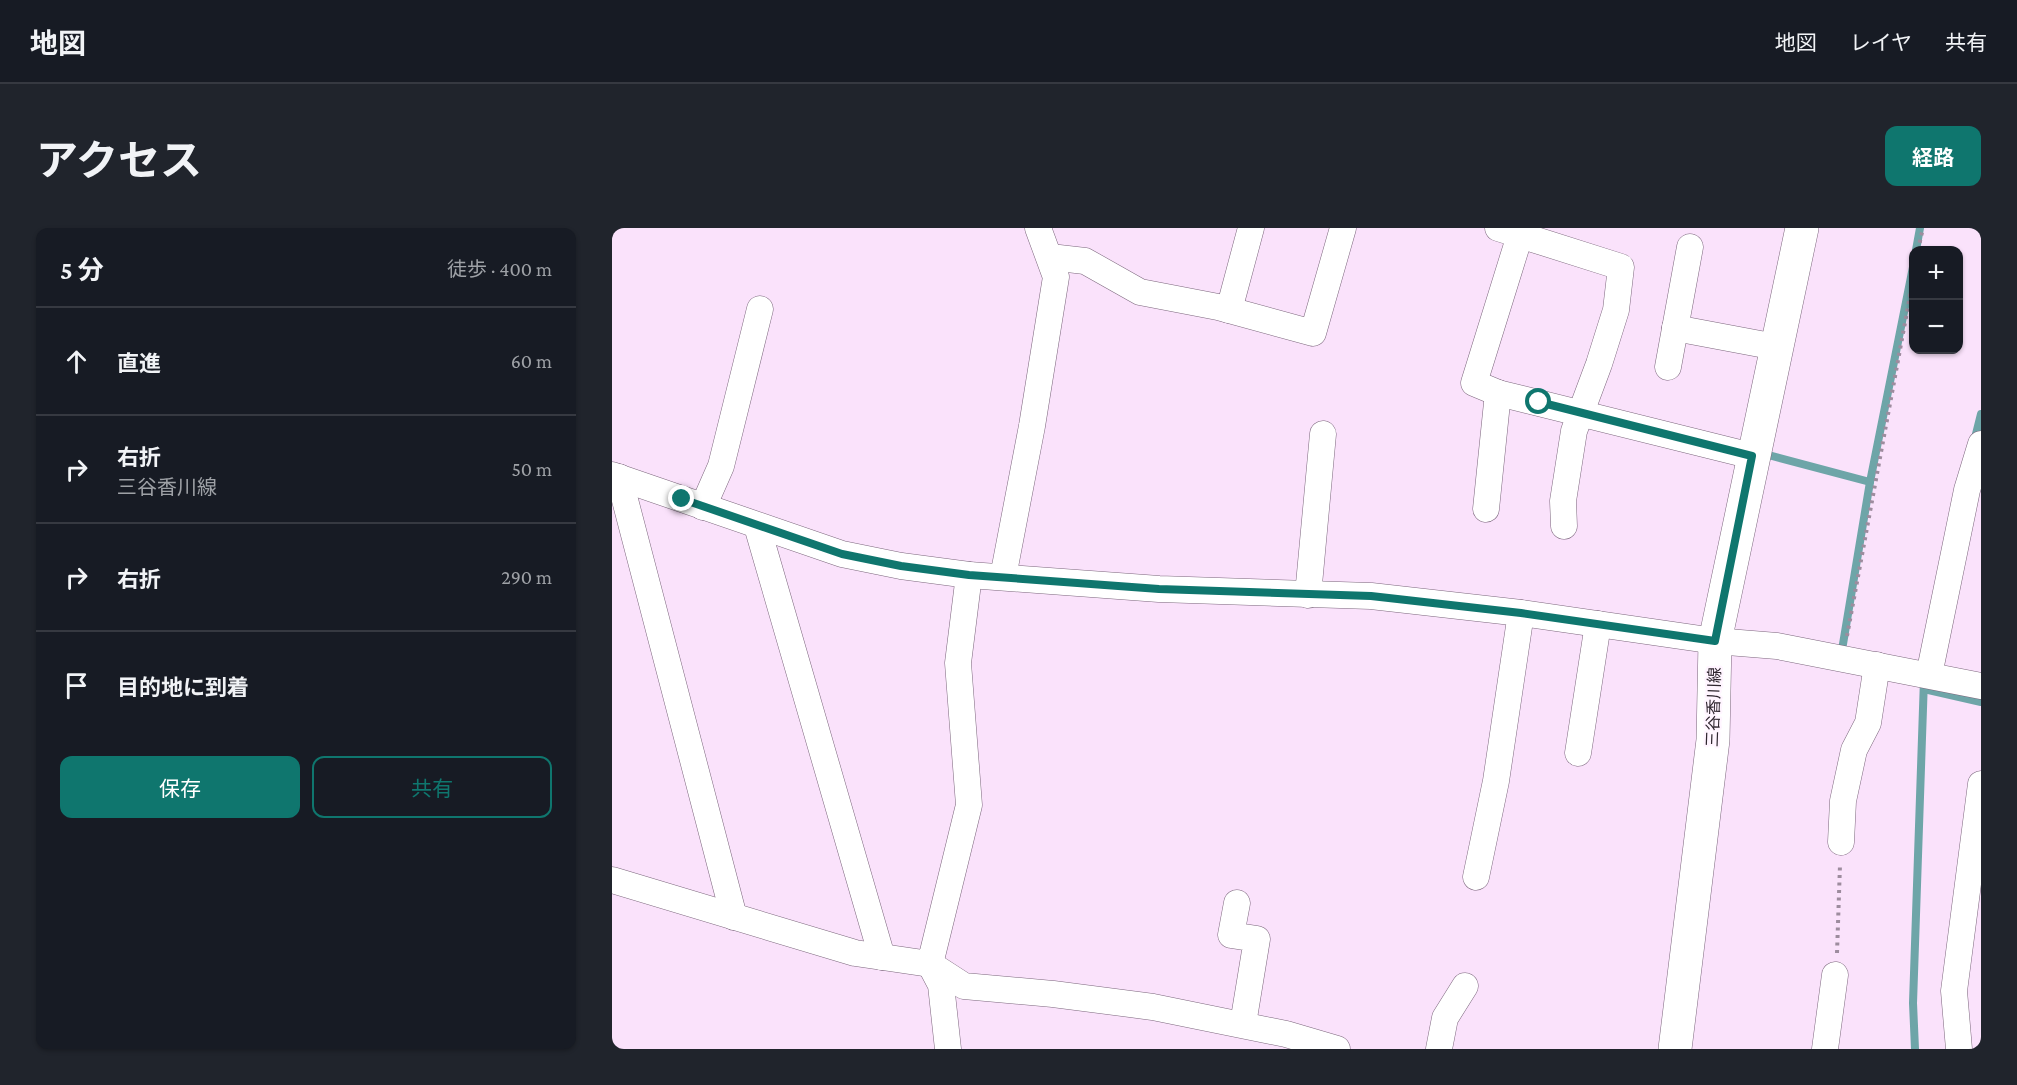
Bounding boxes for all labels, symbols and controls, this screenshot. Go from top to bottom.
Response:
text: 地図 [30,28,86,59]
text: 地図 [1775,31,1817,55]
text: レイヤ [1850,31,1912,55]
text: 共有 [1945,31,1987,55]
button: 経路 [1885,126,1981,186]
text: アクセス [36,137,202,184]
map controls [1909,246,1963,354]
button: + [1909,246,1963,300]
text: 5 分 [60,256,104,285]
text: 徒歩 · 400 m [447,258,552,280]
button: − [1909,300,1963,354]
icon: ahead [60,345,93,378]
text: 60 m [511,350,552,372]
text: 直進 [117,351,161,376]
route start [1525,388,1551,414]
text: 右折 [117,445,161,470]
icon: right [60,453,93,486]
text: 50 m [511,458,552,480]
text: 三谷香川線 [117,476,217,498]
route end [668,485,694,511]
icon: right [60,561,93,594]
text: 290 m [501,566,552,588]
text: 右折 [117,567,161,592]
street label: 三谷香川線 [1704,667,1723,747]
icon: arrive [60,669,93,702]
text: 目的地に到着 [117,675,249,700]
button: 保存 [60,756,300,818]
button: 共有 [312,756,552,818]

